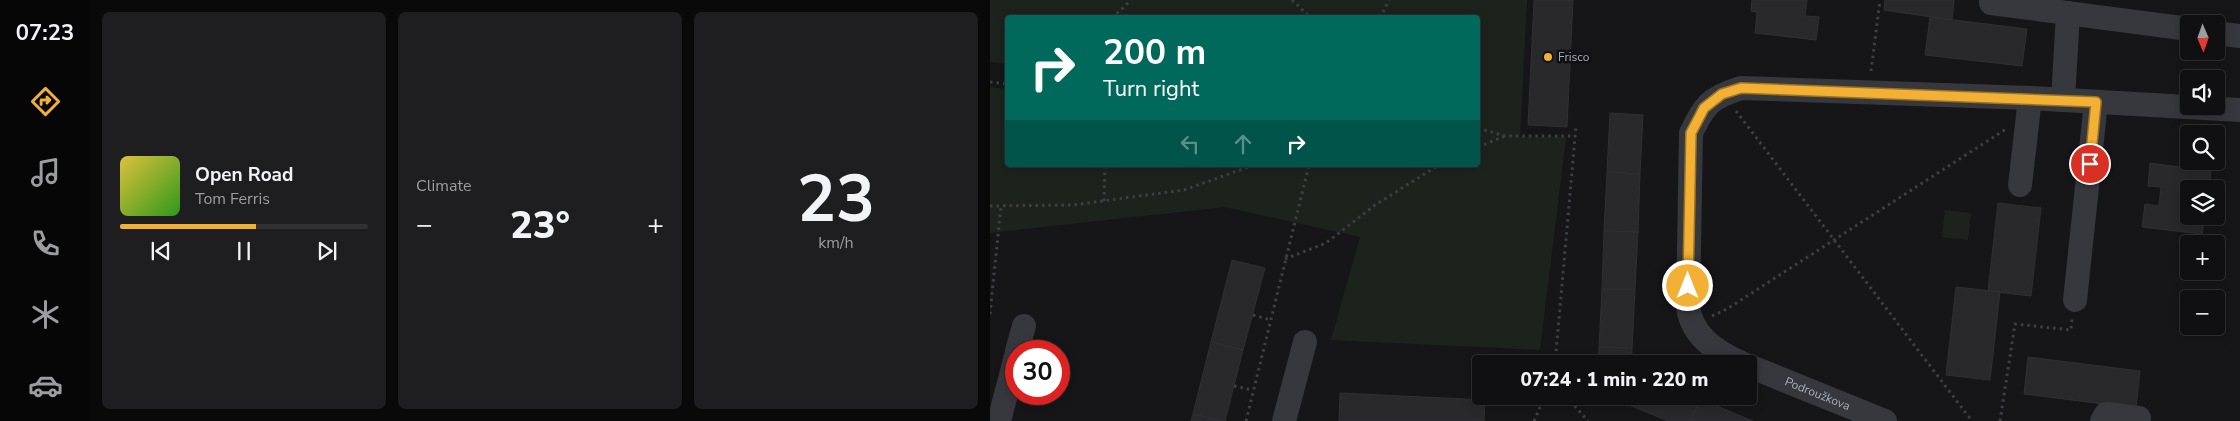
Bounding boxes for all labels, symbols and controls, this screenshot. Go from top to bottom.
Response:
north arrow [2180,15,2225,60]
map controls [2180,15,2225,335]
text: 07:23 [16,18,74,48]
text: 200 m [1103,29,1206,76]
icon: right [1020,35,1085,100]
place label: Frisco [1558,49,1590,65]
marker: Frisco [1542,51,1554,63]
button: sound [2180,70,2225,115]
text: Turn right [1103,74,1199,104]
icon: directions [28,84,63,119]
button: search [2180,125,2225,170]
icon: left [1176,130,1204,158]
icon: ahead [1229,130,1257,158]
icon: right [1282,130,1310,158]
pin [2069,143,2111,185]
icon: arrive [2076,150,2104,178]
icon: music [28,155,63,190]
text: 23 [797,155,875,244]
text: Open Road [195,162,293,188]
text: Climate [416,175,471,197]
button: layers [2180,180,2225,225]
text: Tom Ferris [195,188,270,210]
text: 23° [510,200,570,251]
text: − [416,206,433,244]
text: + [647,206,664,244]
icon: phone [28,226,63,261]
text: km/h [818,232,854,254]
button: + [2180,235,2225,280]
icon: previous [147,237,175,265]
icon: pause [230,237,258,265]
icon: next [313,237,341,265]
position arrow [1661,259,1713,311]
button: − [2180,290,2225,335]
icon: climate [28,297,63,332]
speed limit sign: 30 [1005,340,1070,405]
text: 07:24 · 1 min · 220 m [1521,367,1708,393]
icon: car [28,368,63,403]
street label: Podroužkova [1783,373,1853,414]

